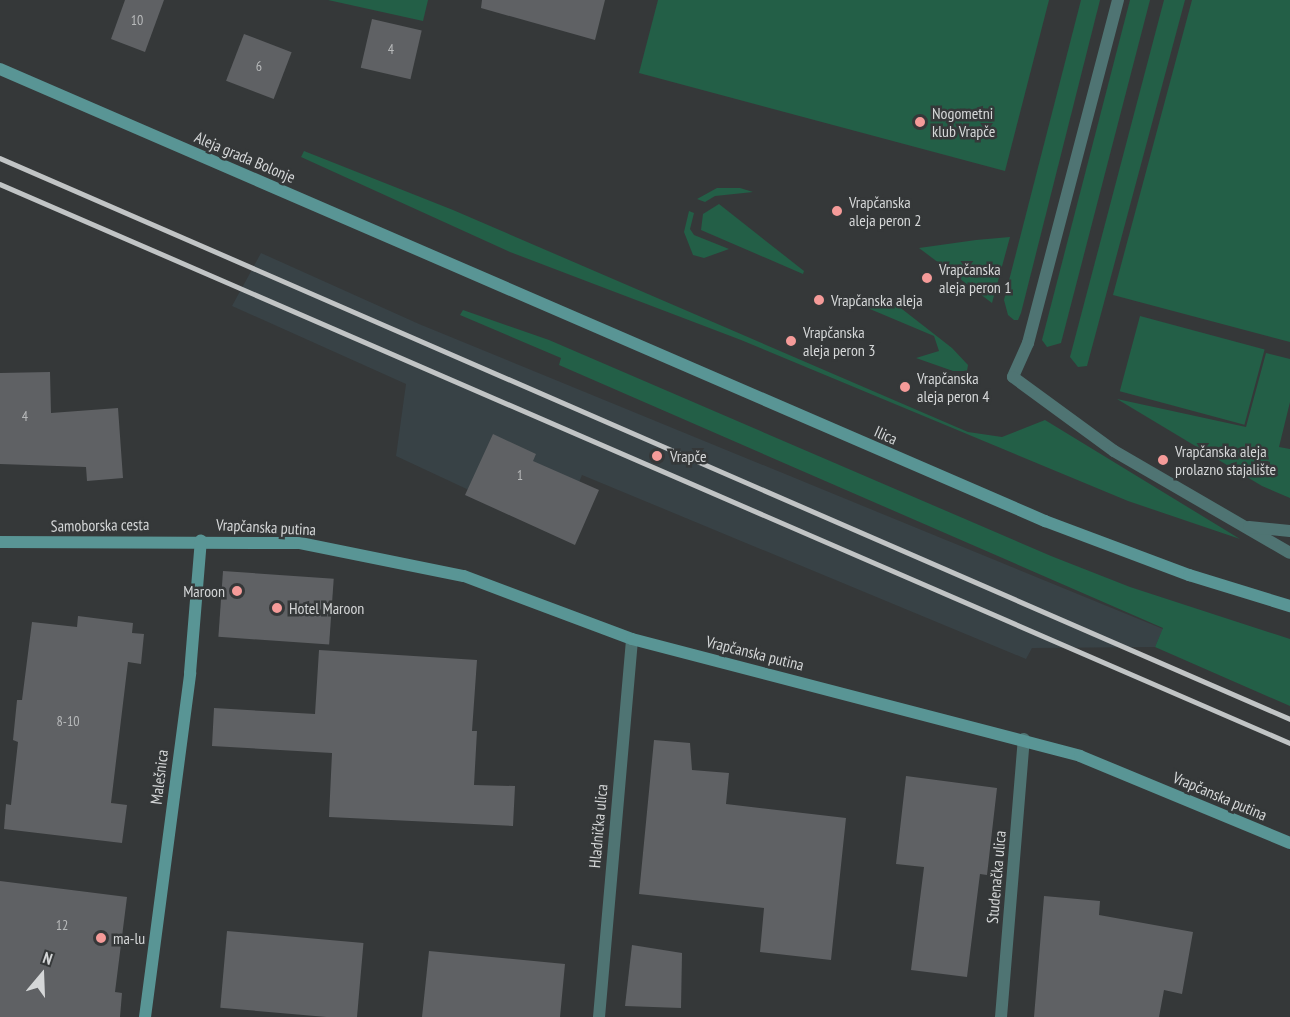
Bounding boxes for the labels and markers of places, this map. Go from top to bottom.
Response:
place label: Nogometni klub Vrapče [932,103,996,141]
marker: Nogometni klub Vrapče [913,115,927,129]
place label: Vrapčanska aleja peron 2 [849,192,921,230]
marker: Vrapčanska aleja peron 2 [830,204,844,218]
place label: Vrapčanska aleja peron 1 [939,259,1011,297]
marker: Vrapčanska aleja peron 1 [920,271,934,285]
place label: Vrapčanska aleja [831,290,923,310]
marker: Vrapčanska aleja [812,293,826,307]
place label: Vrapčanska aleja peron 3 [803,322,875,360]
marker: Vrapčanska aleja peron 3 [784,334,798,348]
place label: Vrapčanska aleja peron 4 [917,368,989,406]
marker: Vrapčanska aleja peron 4 [898,380,912,394]
place label: Vrapčanska aleja prolazno stajalište [1175,441,1276,479]
place label: Vrapče [670,446,707,466]
marker: Vrapče [648,447,666,465]
marker: Vrapčanska aleja prolazno stajalište [1156,453,1170,467]
place label: Maroon [183,581,225,601]
marker: Maroon [230,584,244,598]
place label: Hotel Maroon [289,598,364,618]
marker: Hotel Maroon [270,601,284,615]
place label: ma-lu [113,928,145,948]
marker: ma-lu [94,931,108,945]

